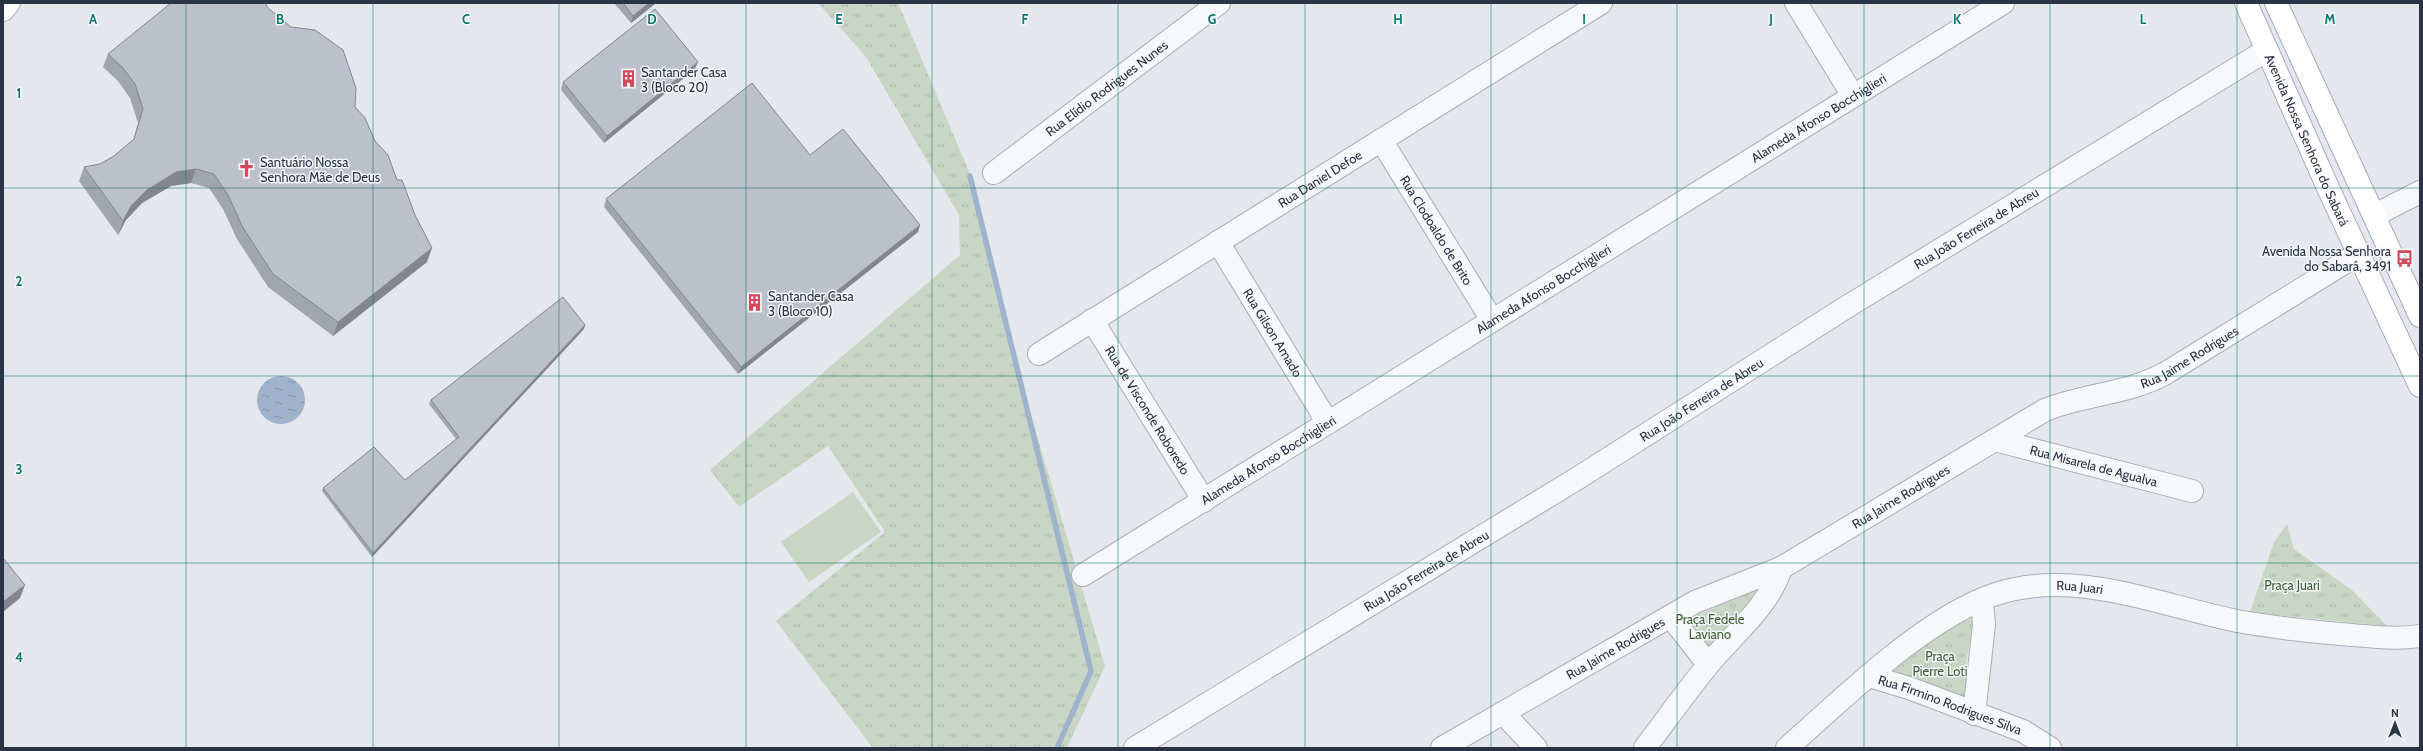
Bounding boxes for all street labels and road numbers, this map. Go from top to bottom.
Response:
street label: Rua Elídio Rodrigues Nunes [1042,36,1171,139]
street label: Avenida Nossa Senhora do Sabará [2262,51,2353,229]
street label: Alameda Afonso Bocchiglieri [1748,70,1889,166]
street label: Rua Daniel Defoe [1275,146,1365,211]
street label: Rua Clodoaldo de Brito [1397,173,1476,288]
street label: Rua João Ferreira de Abreu [1911,184,2042,272]
street label: Alameda Afonso Bocchiglieri [1473,241,1614,337]
street label: Rua Gilson Amado [1240,285,1306,380]
street label: Rua Jaime Rodrigues [2138,322,2242,392]
street label: Rua de Visconde Roboredo [1102,343,1194,477]
street label: Rua João Ferreira de Abreu [1637,354,1766,445]
street label: Alameda Afonso Bocchiglieri [1198,412,1339,508]
street label: Rua Misarela de Agualva [2028,441,2160,490]
street label: Rua Jaime Rodrigues [1849,461,1953,532]
street label: Rua João Ferreira de Abreu [1361,526,1492,615]
street label: Rua Juari [2056,577,2104,597]
street label: Rua Jaime Rodrigues [1563,613,1668,683]
street label: Rua Firmino Rodrigues Silva [1876,671,2025,738]

